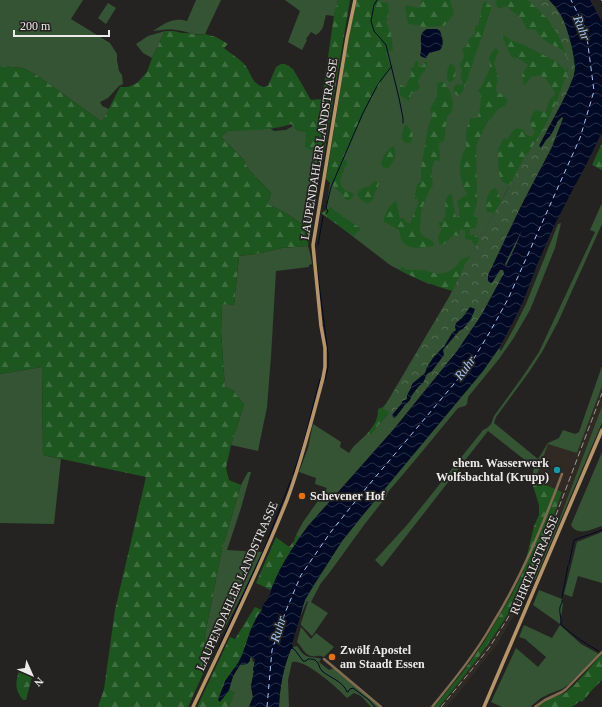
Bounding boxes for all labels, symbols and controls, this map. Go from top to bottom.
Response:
scale bar [14,12,109,38]
water label: Ruhr [570,12,594,44]
text: 200 m [20,19,51,33]
street label: LAUPENDAHLER LANDSTRASSE [298,57,340,241]
water label: Ruhr [451,352,479,384]
place label: ehem. Wasserwerk Wolfsbachtal (Krupp) [436,456,549,484]
marker: ehem. Wasserwerk Wolfsbachtal (Krupp) [552,465,562,475]
place label: Schevener Hof [310,489,386,503]
marker: Schevener Hof [297,491,307,501]
street label: LAUPENDAHLER LANDSTRASSE [193,499,281,673]
street label: RUHRTALSTRASSE [507,513,561,617]
water label: Ruhr [267,613,289,645]
place label: Zwölf Apostel am Staadt Essen [340,643,425,671]
marker: Zwölf Apostel am Staadt Essen [327,652,337,662]
north arrow [12,655,52,695]
text: N [32,675,46,689]

